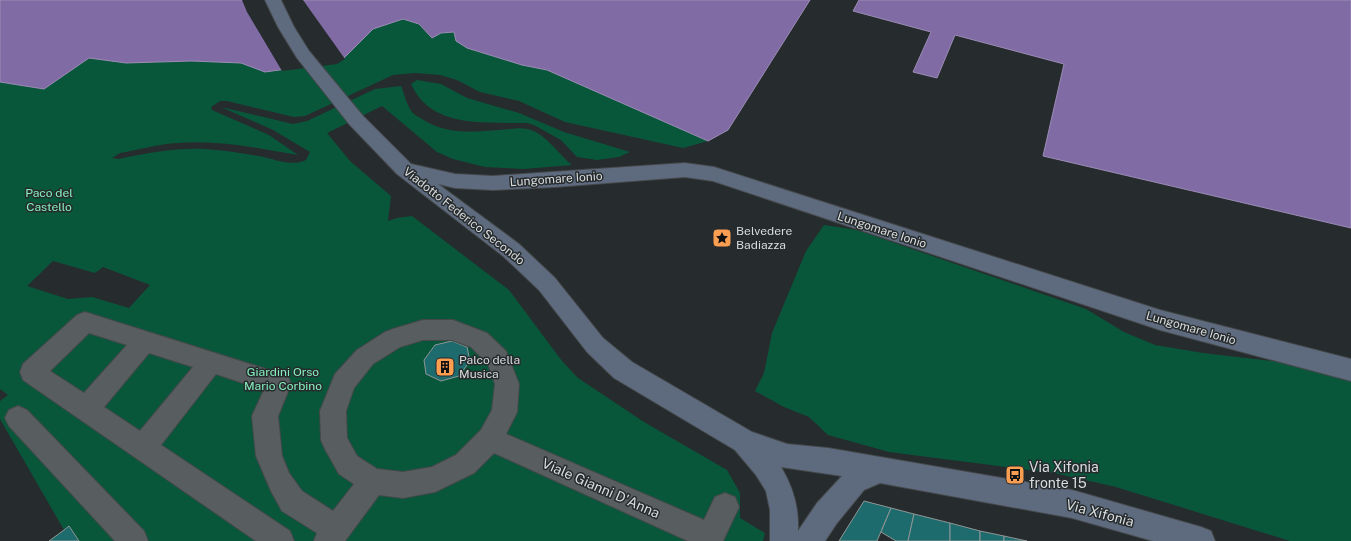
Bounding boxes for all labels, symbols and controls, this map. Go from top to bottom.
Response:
street label: Viadotto Federico Secondo [401,164,528,268]
street label: Lungomare Ionio [509,169,603,189]
park label: Paco del Castello [25,186,73,214]
street label: Lungomare Ionio [836,209,929,251]
place label: Belvedere Badiazza [736,224,793,252]
place icon: Belvedere Badiazza [711,227,733,249]
street label: Lungomare Ionio [1144,308,1238,348]
place label: Palco della Musica [459,353,520,381]
building icon: Palco della Musica [434,356,456,378]
park label: Giardini Orso Mario Corbino [244,365,322,393]
street label: Viale Gianni D'Anna [540,455,662,521]
place label: Via Xifonia fronte 15 [1029,459,1099,491]
bus stop icon: Via Xifonia fronte 15 [1004,464,1026,486]
street label: Via Xifonia [1064,496,1136,530]

